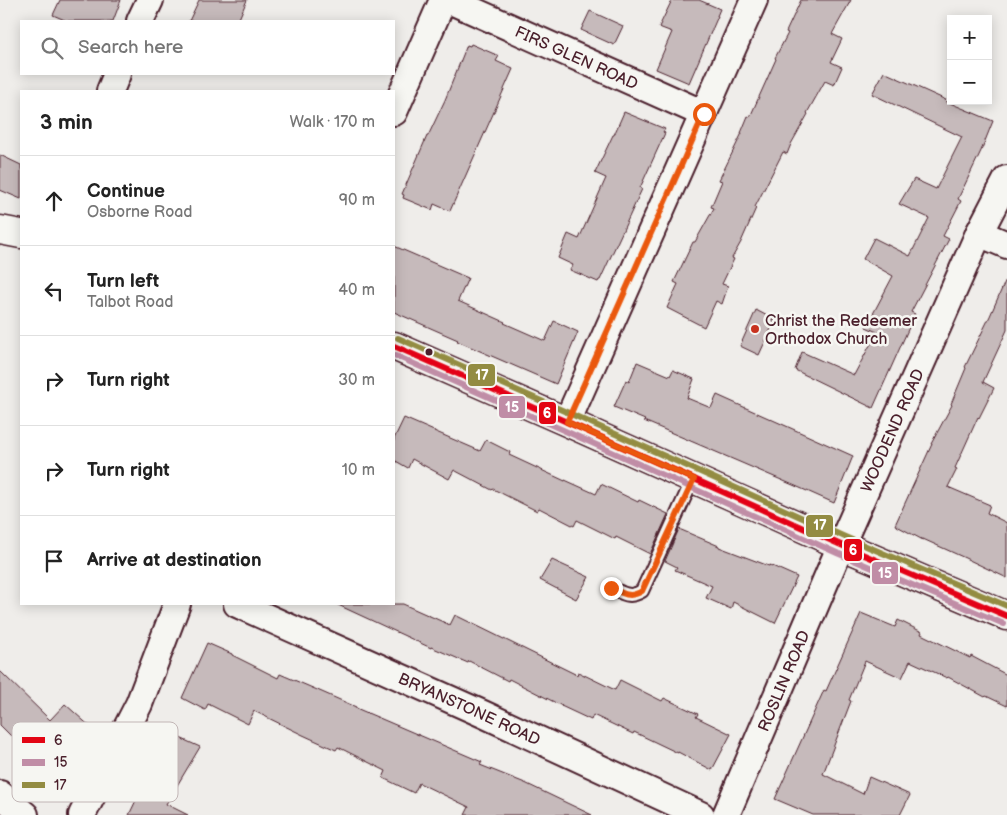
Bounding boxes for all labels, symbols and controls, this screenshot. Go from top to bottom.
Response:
map controls [947,15,992,105]
button: + [947,15,992,60]
search box [20,20,395,75]
street label: FIRS GLEN ROAD [512,23,641,94]
icon: search [38,34,66,62]
text: Search here [78,36,183,59]
button: − [947,60,992,105]
route start [693,103,716,126]
text: 3 min [40,110,93,135]
text: Walk · 170 m [289,113,375,132]
text: Continue [87,180,165,203]
icon: ahead [40,187,68,215]
text: 90 m [339,191,375,210]
text: Osborne Road [87,203,193,222]
text: Turn left [87,270,159,293]
icon: left [40,277,68,305]
text: 40 m [338,281,375,300]
text: Talbot Road [87,293,173,312]
place label: Christ the Redeemer Orthodox Church [765,312,917,349]
marker: Christ the Redeemer Orthodox Church [749,323,761,335]
unlabelled marker [424,347,434,357]
line badge: 17 [467,363,496,387]
street label: WOODEND ROAD [858,366,929,495]
icon: right [40,367,68,395]
text: 17 [475,367,489,384]
text: Turn right [87,369,170,392]
text: 30 m [338,371,375,390]
line badge: 15 [498,395,526,419]
text: 15 [505,399,519,416]
line badge: 6 [538,401,557,425]
text: 6 [543,405,551,422]
icon: right [40,457,68,485]
text: Turn right [87,459,170,482]
text: 10 m [342,461,375,480]
line badge: 17 [805,514,834,538]
text: 17 [813,517,827,534]
line badge: 6 [843,538,863,562]
text: 6 [849,542,857,559]
icon: arrive [40,547,68,575]
text: Arrive at destination [87,549,262,572]
line badge: 15 [871,561,899,585]
text: 15 [878,565,892,582]
route end [600,577,623,600]
street label: ROSLIN ROAD [755,628,815,735]
street label: BRYANSTONE ROAD [395,669,543,750]
legend [12,722,178,802]
text: 6 [54,732,63,749]
text: 15 [54,754,67,771]
text: 17 [54,777,66,794]

